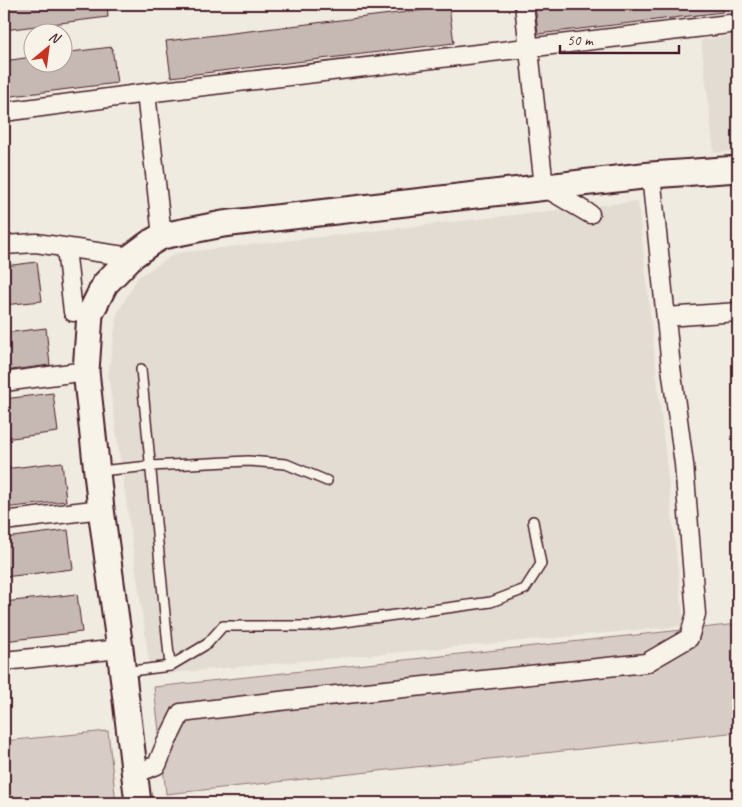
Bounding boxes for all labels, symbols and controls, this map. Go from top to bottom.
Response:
north arrow [22,22,72,72]
scale bar [560,22,678,54]
text: N [46,28,64,48]
text: 50 m [567,31,594,50]

